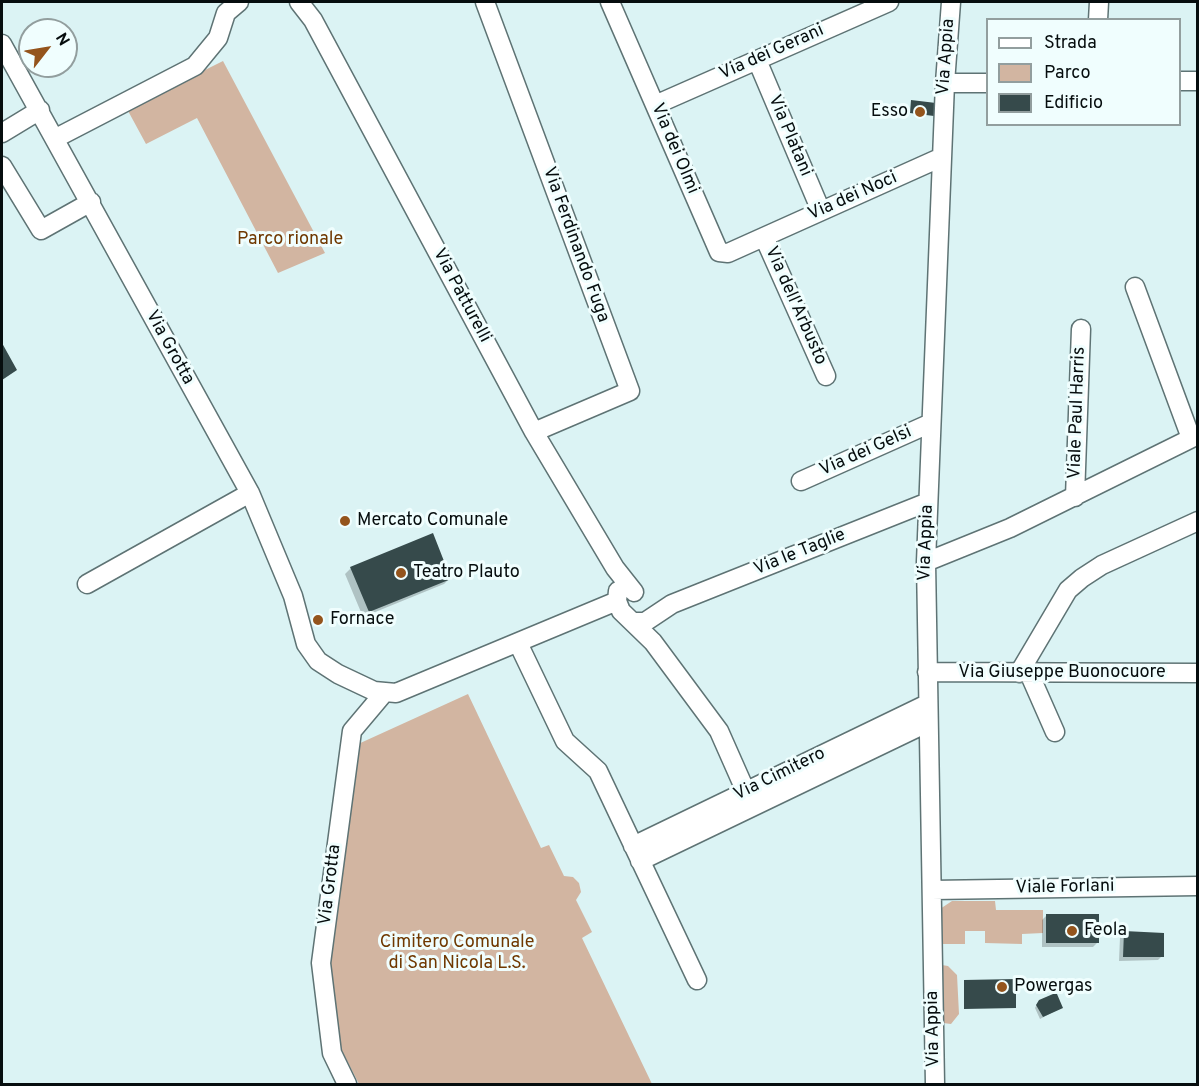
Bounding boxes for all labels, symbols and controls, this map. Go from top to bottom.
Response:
north arrow [18,18,78,78]
street label: Via Appia [934,18,960,96]
legend [986,18,1181,126]
street label: Via dei Gerani [716,20,828,86]
text: N [50,30,73,50]
text: Strada [1044,32,1097,55]
text: Parco [1044,62,1090,85]
street label: Via Platani [762,92,816,180]
text: Edificio [1044,92,1103,115]
street label: Via dei Olmi [645,100,703,198]
place label: Esso [871,101,908,123]
marker: Esso [913,105,927,119]
street label: Via Ferdinando Fuga [537,164,613,326]
street label: Via dei Noci [805,168,901,226]
park label: Parco rionale [237,229,343,251]
street label: Via dell'Arbusto [759,243,831,369]
street label: Via Patturelli [427,245,495,347]
street label: Via Grotta [140,307,198,389]
street label: Viale Paul Harris [1065,346,1091,480]
street label: Via dei Gelsi [817,422,915,482]
street label: Via Appia [915,504,939,582]
place label: Mercato Comunale [357,510,508,532]
marker: Mercato Comunale [338,514,352,528]
street label: Via le Taglie [751,525,849,581]
place label: Teatro Plauto [413,562,520,584]
marker: Teatro Plauto [394,566,408,580]
place label: Fornace [330,609,394,631]
marker: Fornace [311,613,325,627]
street label: Via Giuseppe Buonocuore [958,662,1166,684]
street label: Via Cimitero [731,744,829,806]
street label: Via Grotta [315,843,347,927]
street label: Viale Forlani [1015,876,1115,900]
place label: Feola [1084,920,1127,942]
marker: Feola [1065,924,1079,938]
park label: Cimitero Comunale di San Nicola L.S. [380,932,534,974]
place label: Powergas [1014,976,1093,998]
marker: Powergas [995,980,1009,994]
street label: Via Appia [923,991,945,1067]

